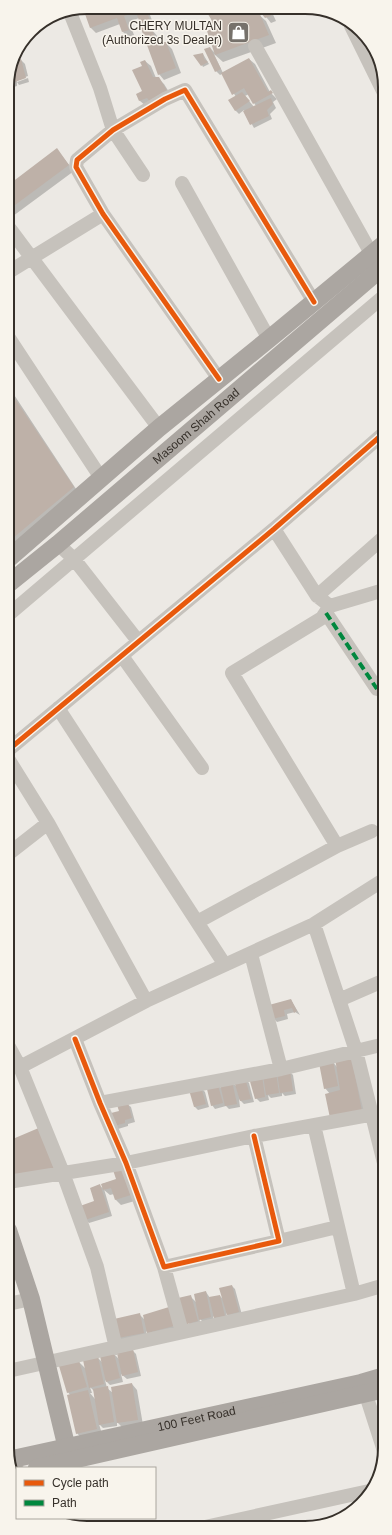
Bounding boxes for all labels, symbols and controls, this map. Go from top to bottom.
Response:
place label: CHERY MULTAN (Authorized 3s Dealer) [102,19,222,47]
shop icon: CHERY MULTAN (Authorized 3s Dealer) [225,20,251,46]
street label: Masoom Shah Road [150,385,242,467]
street label: 100 Feet Road [156,1404,237,1434]
legend [16,1467,156,1519]
text: Cycle path [52,1476,109,1490]
text: Path [52,1496,77,1510]

